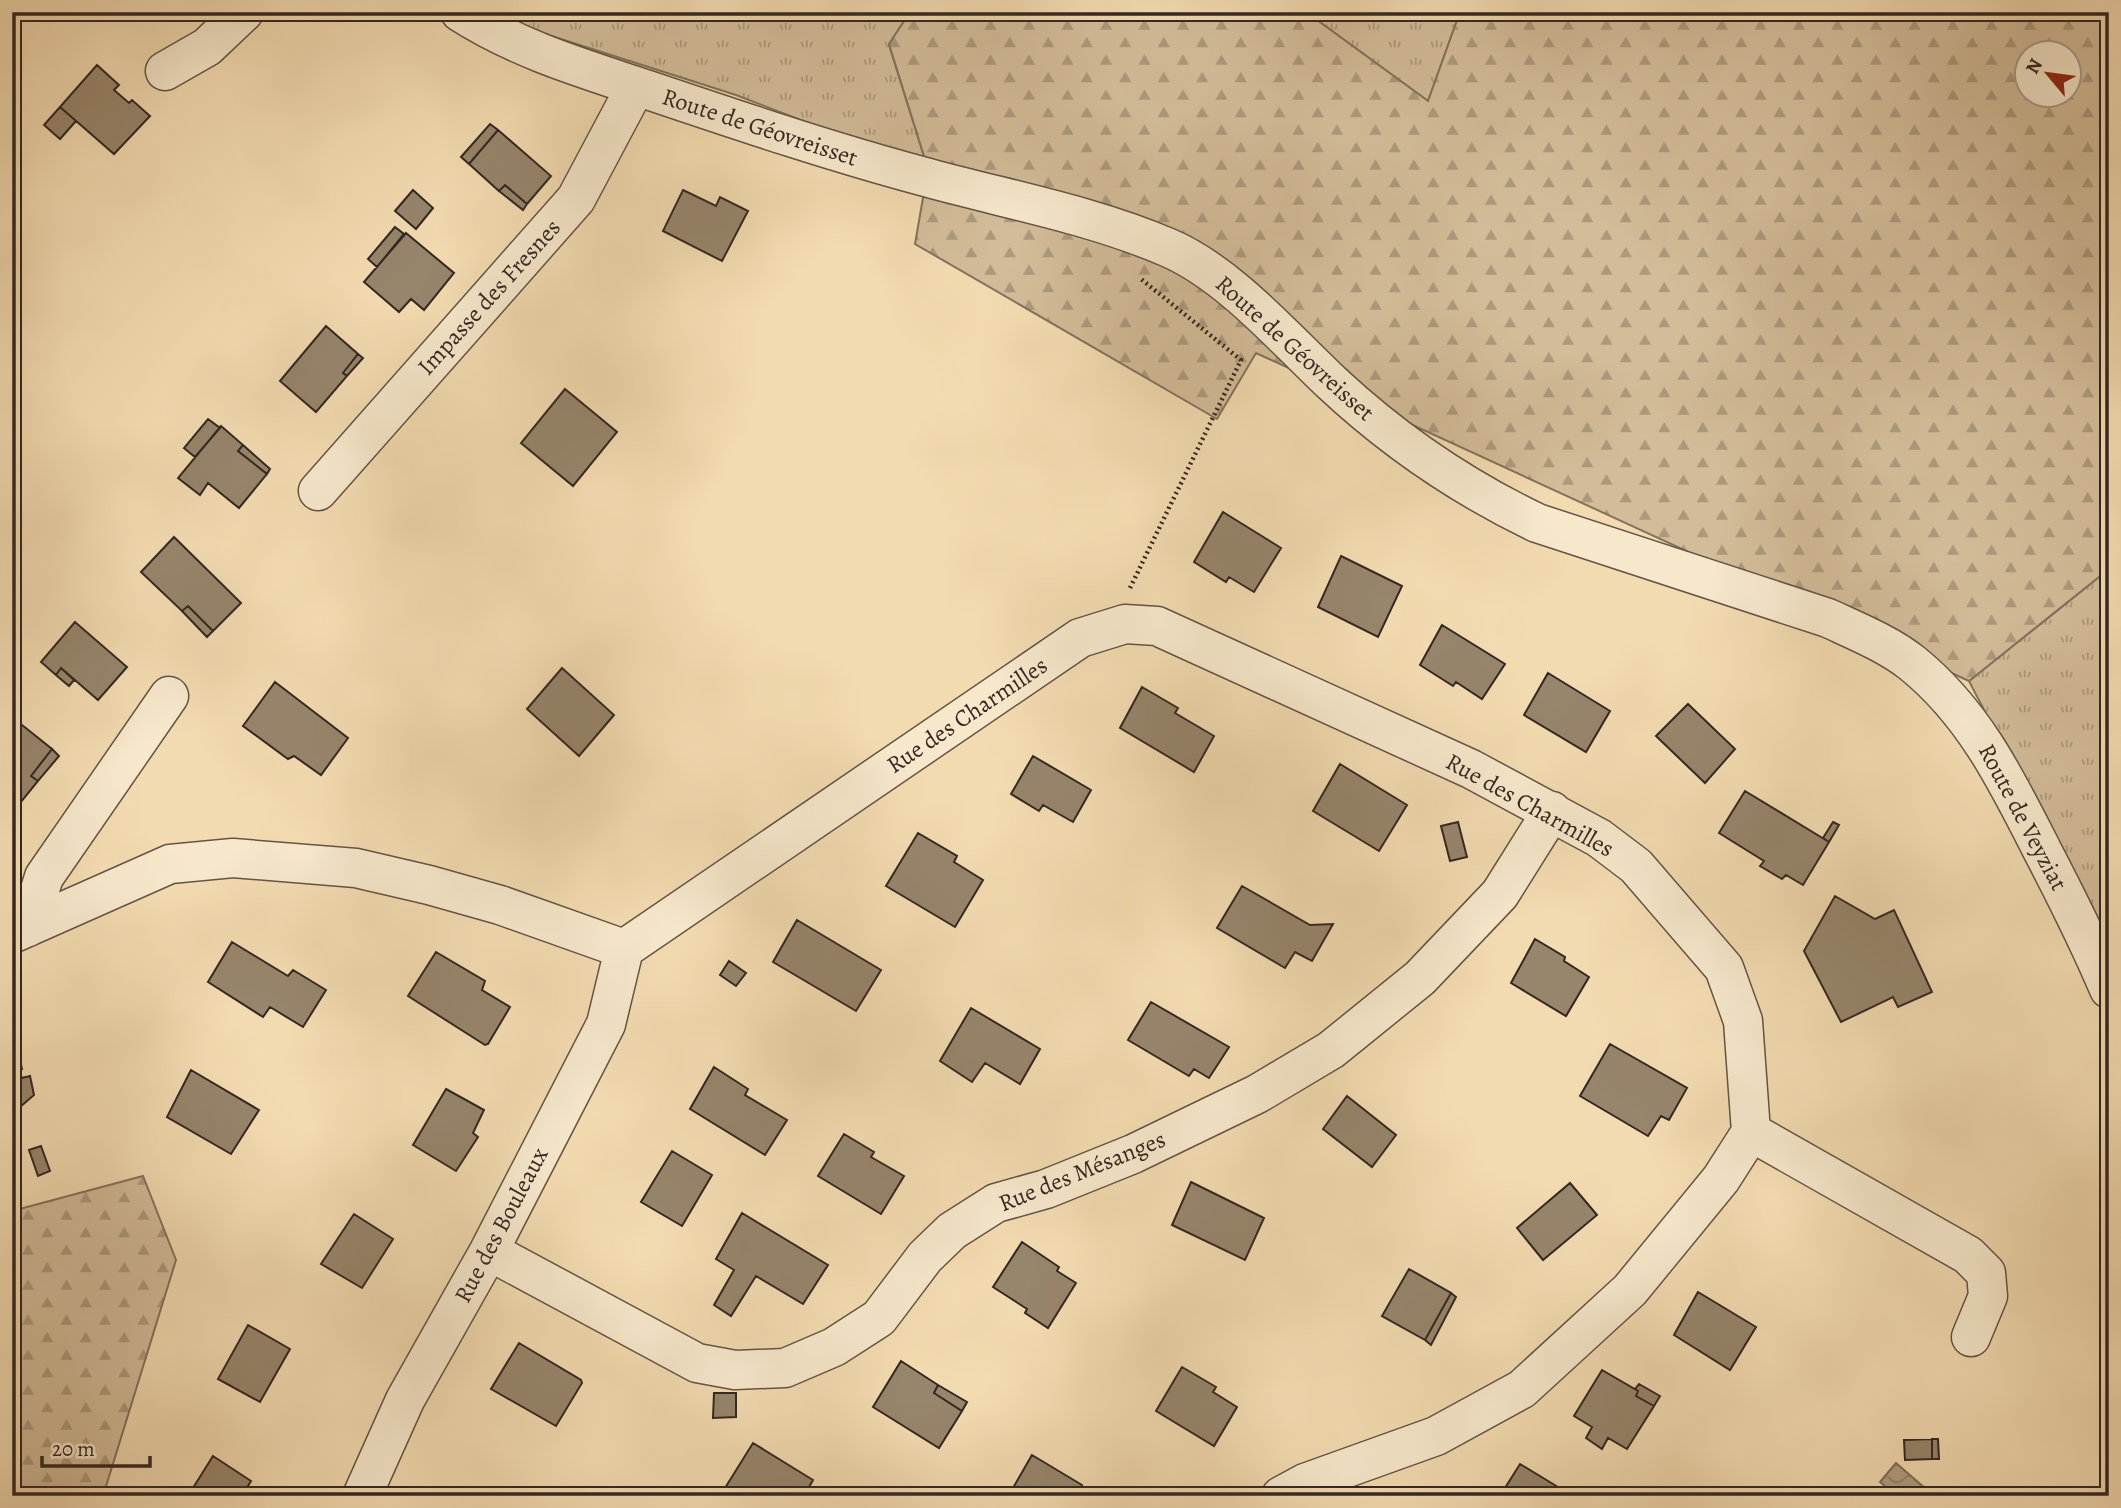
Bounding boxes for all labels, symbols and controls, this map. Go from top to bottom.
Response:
north arrow [2012,38,2082,108]
text: N [2019,54,2049,79]
street label: Route de Géovreisset [658,80,862,174]
street label: Impasse des Fresnes [410,212,568,382]
street label: Route de Géovreisset [1209,268,1381,428]
street label: Rue des Charmilles [880,649,1054,781]
street label: Route de Veyziat [1971,738,2075,896]
street label: Rue des Charmilles [1440,746,1620,864]
street label: Rue des Mésanges [994,1123,1170,1219]
street label: Rue des Bouleaux [447,1141,556,1308]
scale bar [42,1424,150,1468]
text: 20 m [52,1435,95,1463]

